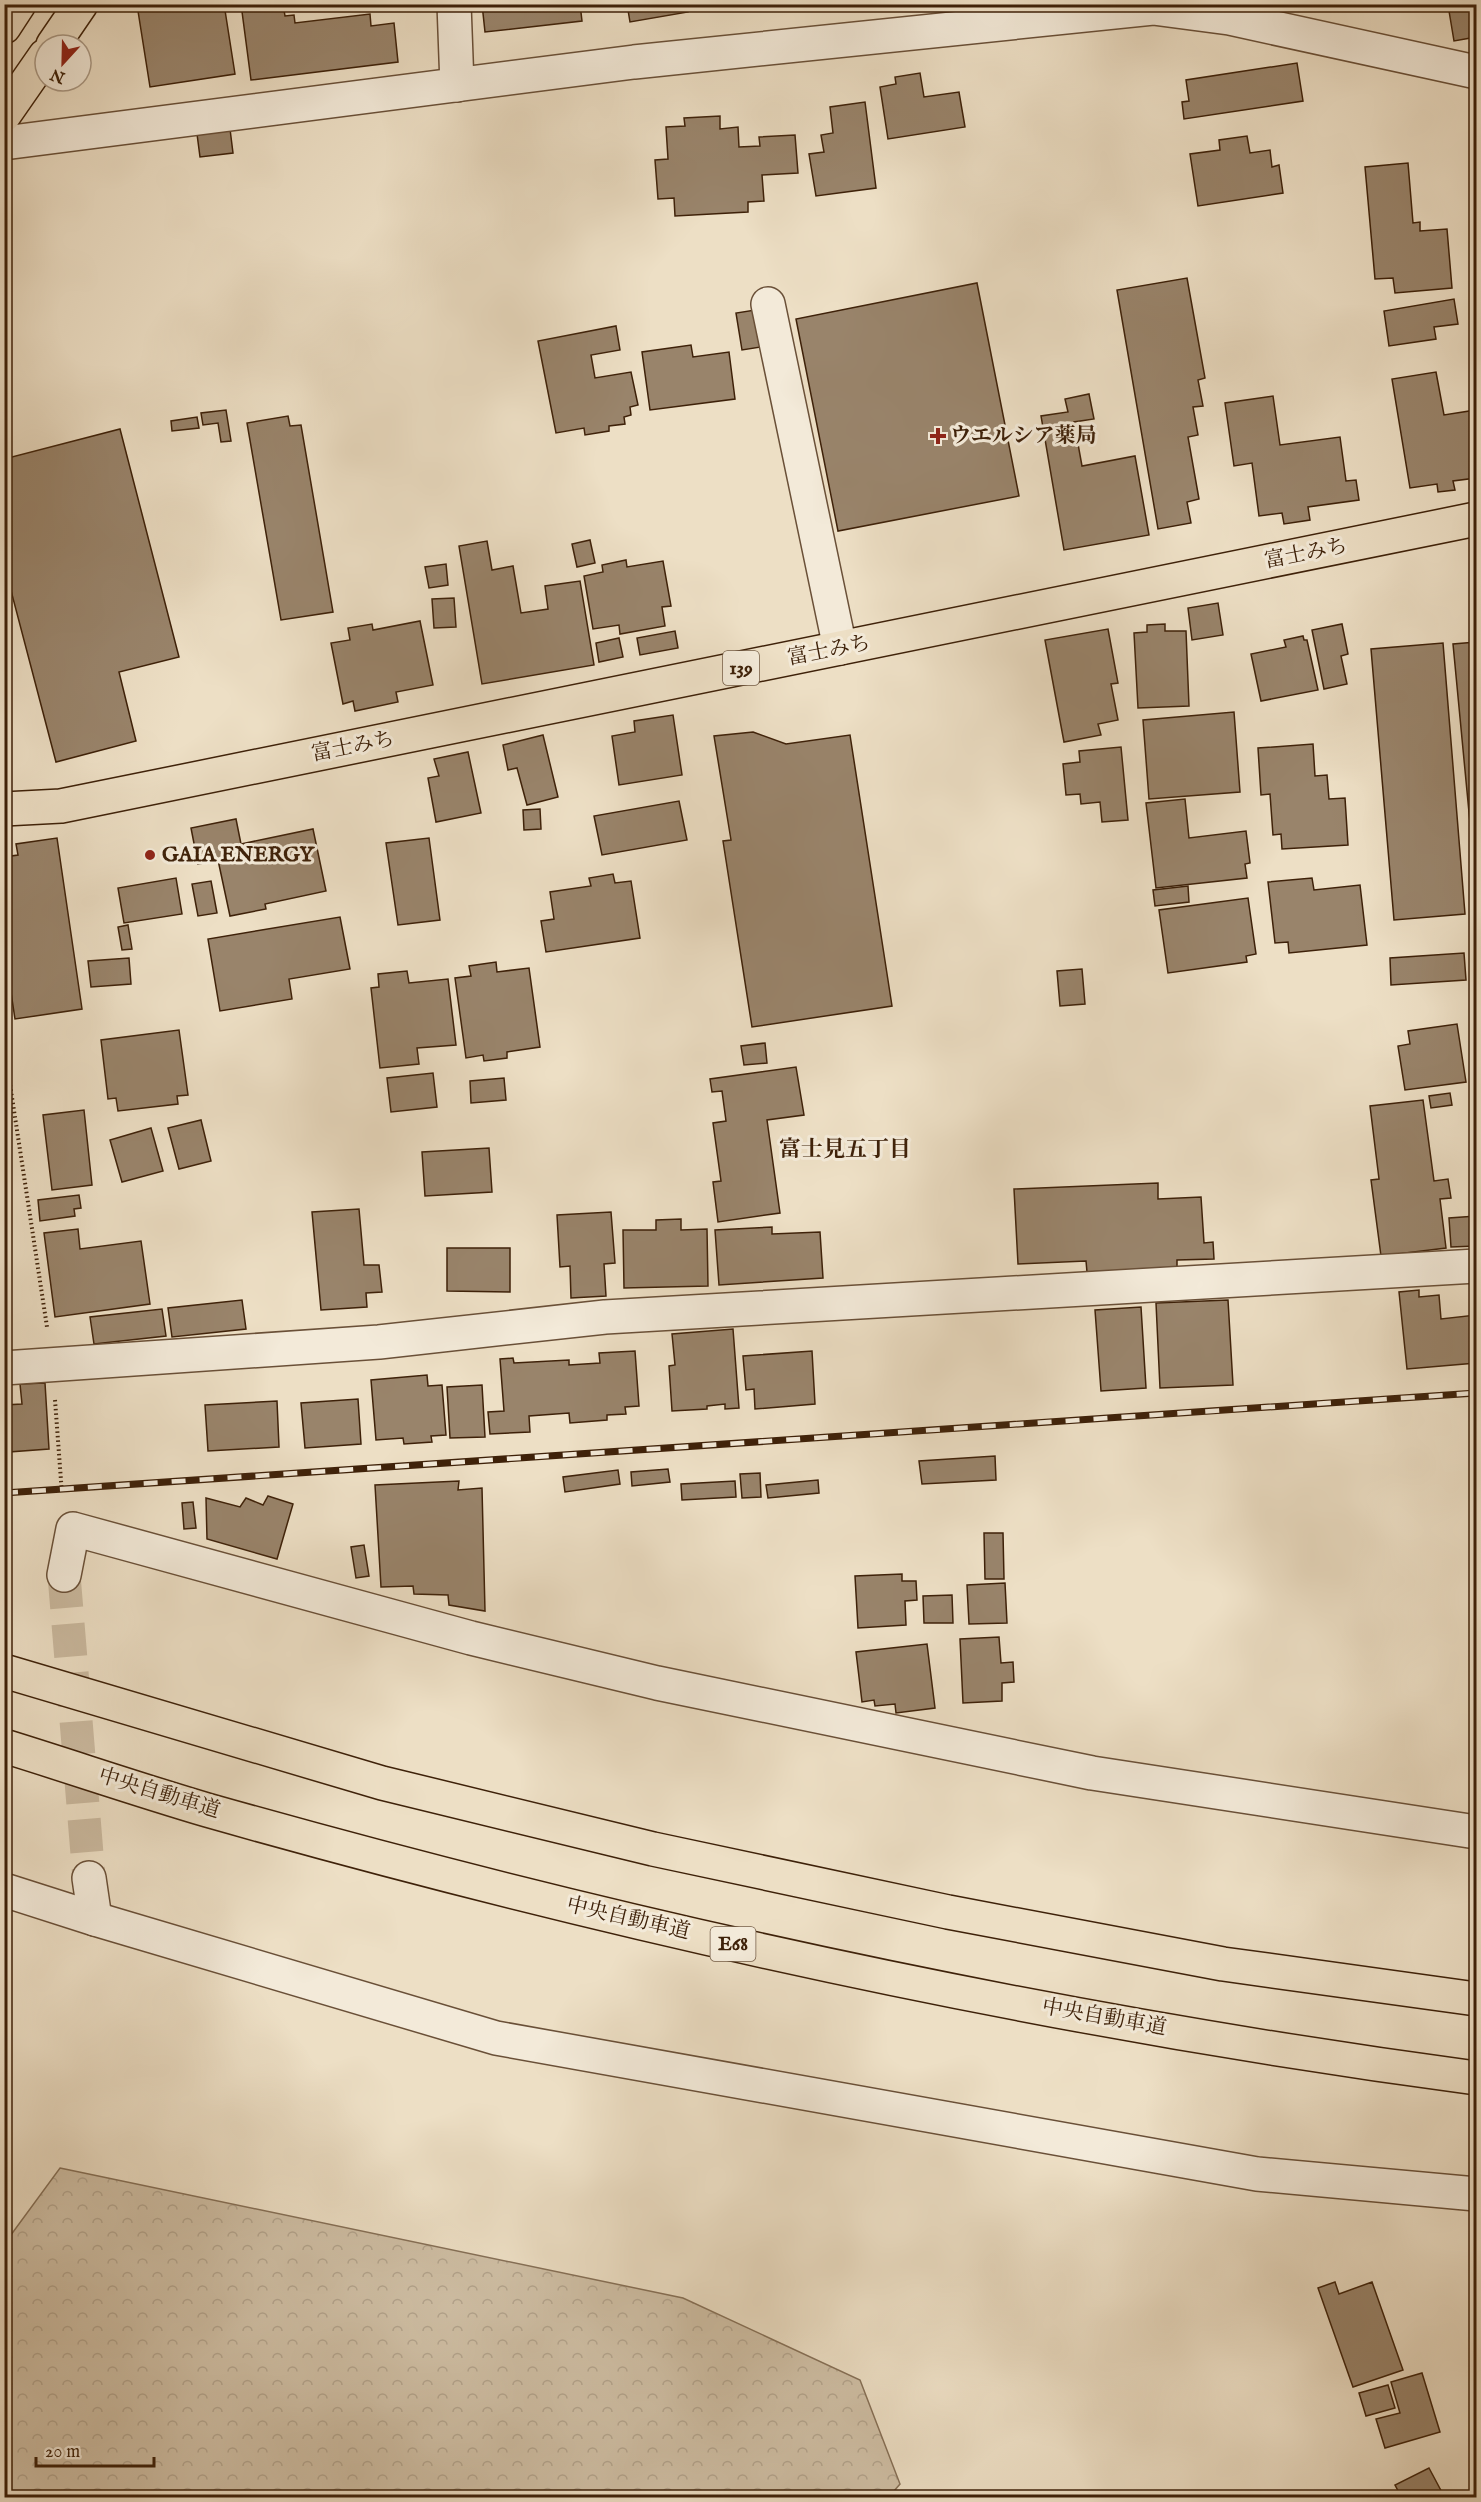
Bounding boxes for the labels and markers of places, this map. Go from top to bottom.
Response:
place label: ウエルシア薬局 [950,423,1096,450]
marker: ウエルシア薬局 [931,429,945,443]
place label: GAIA ENERGY [162,842,316,869]
marker: GAIA ENERGY [143,848,157,862]

